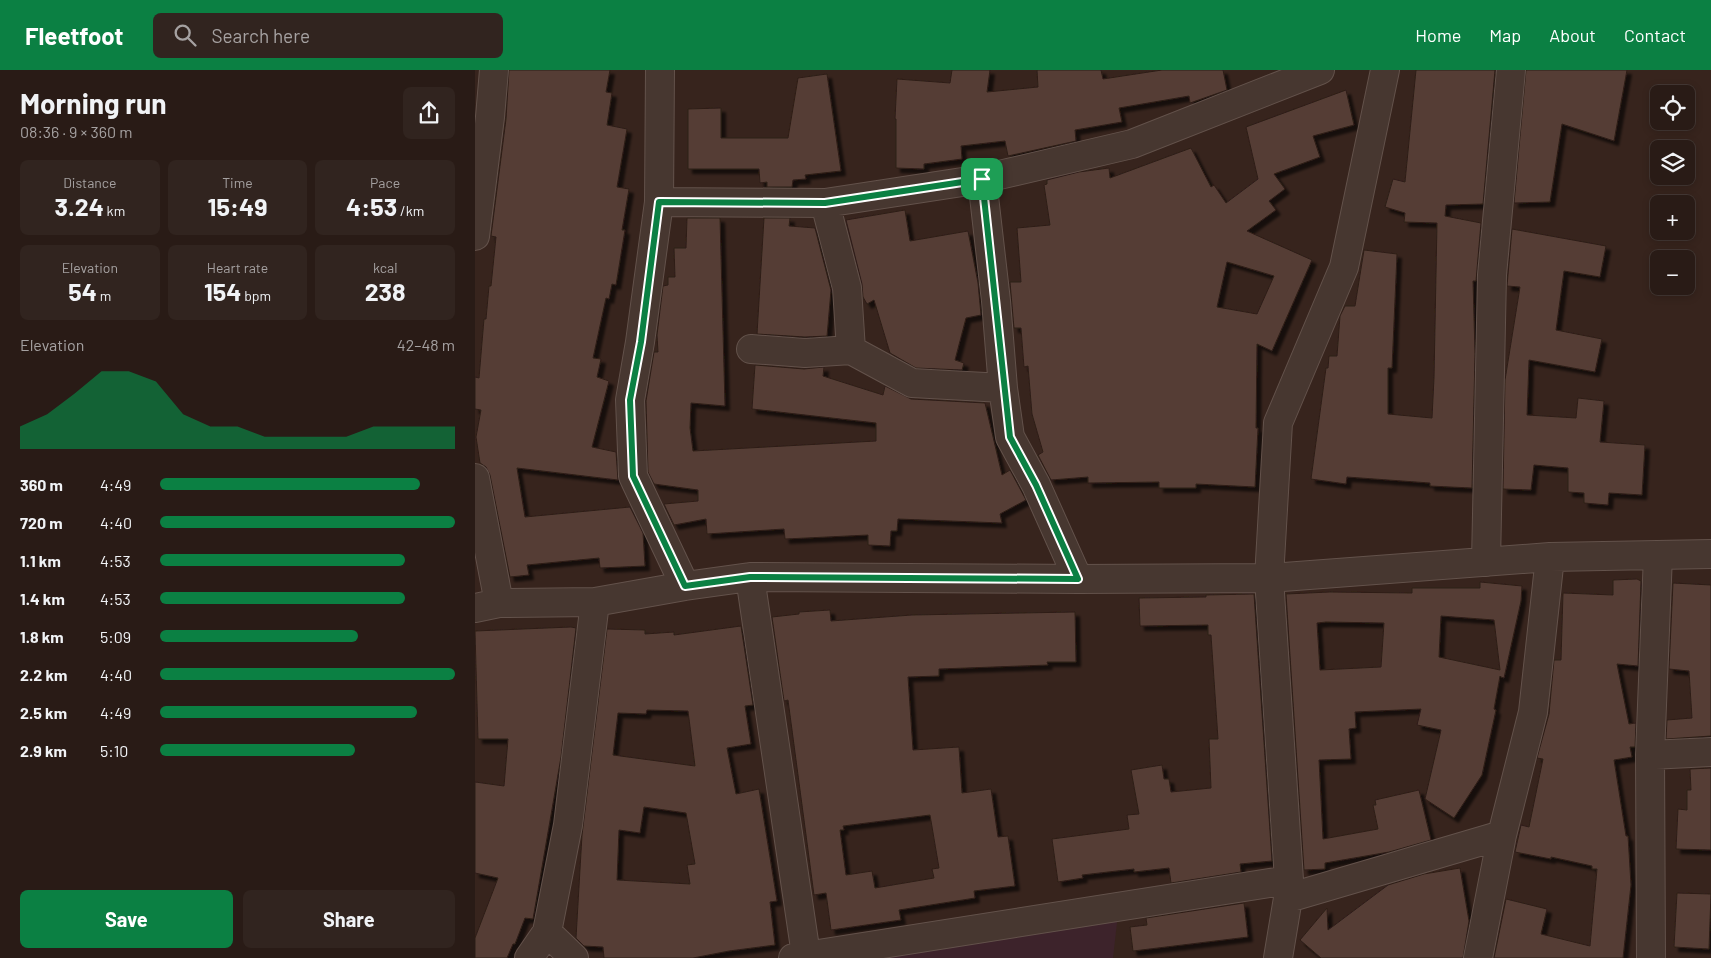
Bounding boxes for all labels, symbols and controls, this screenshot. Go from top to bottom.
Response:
search box [153,13,503,58]
text: Fleetfoot [25,21,123,50]
icon: search [171,21,199,49]
text: Search here [211,24,310,47]
text: Home [1415,24,1461,46]
text: Map [1489,24,1521,46]
text: About [1549,24,1596,46]
text: Contact [1624,24,1686,46]
map controls [1650,85,1695,295]
button: locate [1650,85,1695,130]
text: Morning run [20,86,167,120]
button: share [403,87,455,139]
text: 08:36 · 9 × 360 m [20,122,132,141]
button: layers [1650,140,1695,185]
pin [961,158,1003,200]
icon: arrive [968,165,996,193]
text: Distance [63,174,117,191]
text: Time [222,174,253,191]
text: Pace [370,174,400,191]
text: 3.24 [54,191,104,221]
text: 15:49 [208,191,267,221]
text: 4:53 [346,191,397,221]
button: + [1650,195,1695,240]
text: km [104,202,125,219]
text: /km [397,202,424,219]
button: − [1650,250,1695,295]
text: Elevation [62,259,118,276]
text: Heart rate [207,259,268,276]
text: kcal [373,259,397,276]
text: 54 [68,276,97,306]
text: 154 [204,276,241,306]
text: 238 [365,276,406,306]
text: m [97,287,111,304]
text: bpm [241,287,271,304]
text: Elevation [20,335,84,354]
text: 42–48 m [397,335,455,354]
text: 360 m [20,475,63,494]
text: 4:49 [100,475,131,494]
text: 720 m [20,513,63,532]
text: 4:40 [100,513,132,532]
text: 1.1 km [20,551,61,570]
text: 4:53 [100,551,131,570]
text: 1.4 km [20,589,65,608]
text: 4:53 [100,589,131,608]
text: 1.8 km [20,627,64,646]
text: 5:09 [100,627,131,646]
text: 2.2 km [20,665,67,684]
text: 4:40 [100,665,132,684]
text: 2.5 km [20,703,67,722]
text: 4:49 [100,703,131,722]
text: 2.9 km [20,741,67,760]
text: 5:10 [100,741,128,760]
button: Save [20,890,233,948]
button: Share [243,890,455,948]

